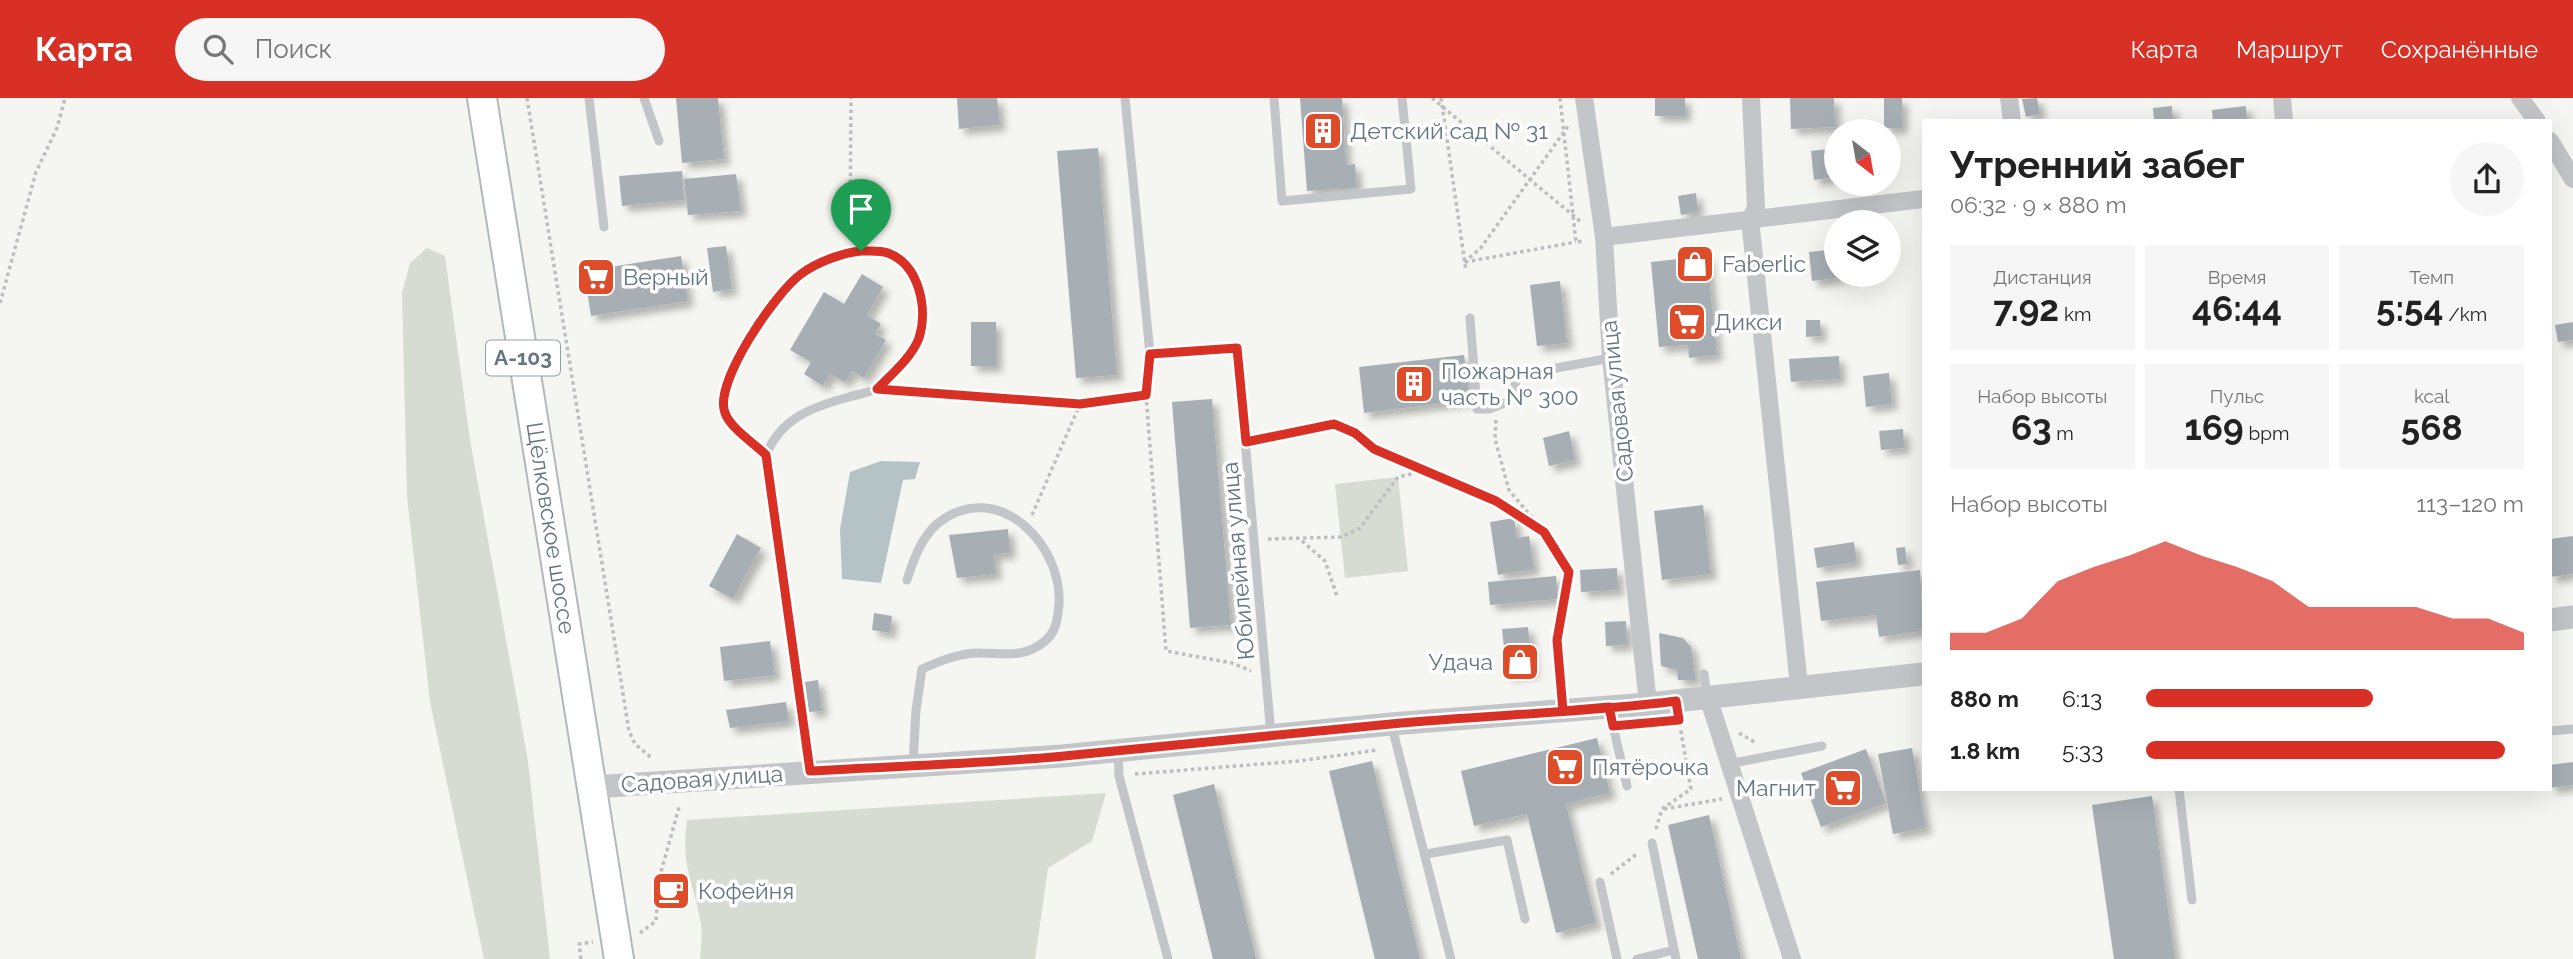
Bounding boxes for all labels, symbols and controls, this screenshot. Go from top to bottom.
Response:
search box [175,18,665,81]
text: Карта [35,30,133,69]
icon: search [199,30,237,68]
text: Поиск [255,34,332,64]
text: Карта [2130,35,2198,64]
text: Маршрут [2236,35,2343,64]
text: Сохранённые [2381,35,2538,64]
building icon: Детский сад № 31 [1302,110,1344,152]
place label: Детский сад № 31 [1350,117,1548,144]
north arrow [1824,119,1900,196]
map controls [1824,119,1901,287]
text: Утренний забег [1950,142,2245,187]
button: share [2450,142,2524,216]
pin [831,179,891,251]
icon: arrive [842,190,880,228]
text: 06:32 · 9 × 880 m [1950,191,2127,218]
button: layers [1824,210,1901,287]
shop icon: Faberlic [1674,243,1716,285]
place label: Faberlic [1722,250,1806,277]
supermarket icon: Верный [575,256,617,298]
place label: Верный [623,263,709,290]
text: Дистанция [1993,266,2092,288]
text: Время [2208,266,2266,288]
text: Темп [2409,266,2454,288]
text: 7.92 [1993,288,2059,329]
text: 46:44 [2192,288,2282,329]
text: 5:54 [2376,288,2443,329]
supermarket icon: Дикси [1666,301,1708,343]
text: km [2059,303,2091,325]
text: /km [2443,303,2487,325]
place label: Дикси [1714,308,1783,335]
street label: Садовая улица [1595,319,1638,483]
road number: А-103 [486,341,560,376]
place label: Пожарная часть № 300 [1441,357,1579,410]
building icon: Пожарная часть № 300 [1393,363,1435,405]
text: Набор высоты [1977,385,2108,407]
text: Пульс [2210,385,2264,407]
text: kcal [2414,385,2449,407]
text: 63 [2011,407,2051,448]
text: 169 [2185,407,2244,448]
text: 568 [2401,407,2463,448]
street label: Щёлковское шоссе [521,420,582,636]
text: m [2051,422,2074,444]
text: bpm [2244,422,2289,444]
street label: Юбилейная улица [1215,461,1260,661]
text: Набор высоты [1950,490,2108,517]
text: 113–120 m [2416,490,2524,517]
shop icon: Удача [1499,641,1541,683]
place label: Удача [1429,648,1493,675]
text: 880 m [1950,685,2019,712]
text: 6:13 [2062,685,2102,712]
text: 1.8 km [1950,737,2020,764]
text: 5:33 [2062,737,2103,764]
supermarket icon: Пятёрочка [1544,746,1586,788]
place label: Пятёрочка [1592,753,1709,780]
street label: Садовая улица [620,759,784,798]
supermarket icon: Магнит [1822,767,1864,809]
place label: Магнит [1736,774,1816,801]
cafe icon: Кофейня [650,870,692,912]
place label: Кофейня [698,877,794,904]

